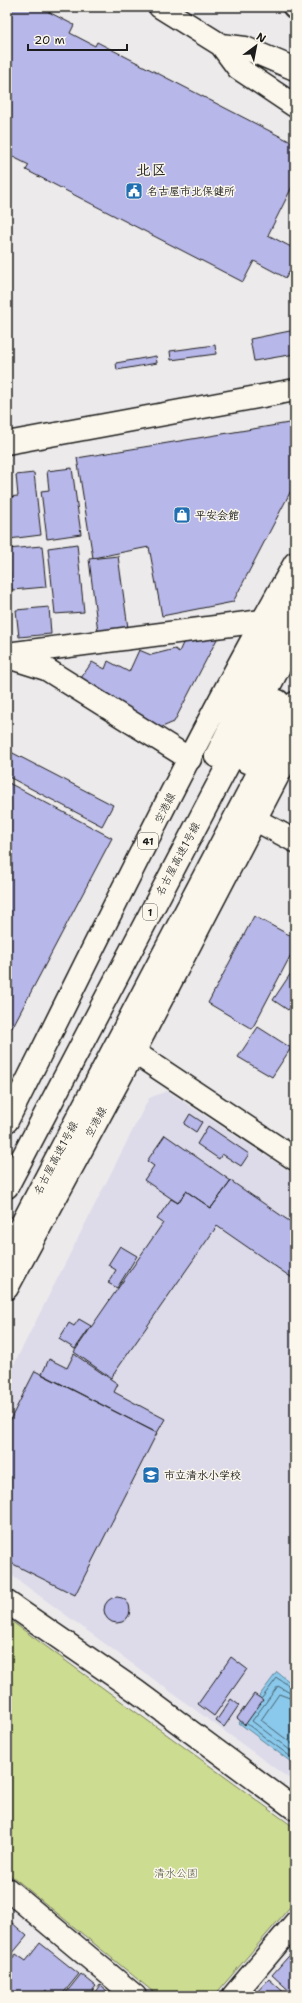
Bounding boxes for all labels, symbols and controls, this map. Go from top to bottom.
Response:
scale bar [28,26,127,52]
north arrow [236,26,276,66]
text: N [253,29,269,47]
text: 20 m [34,32,65,48]
district label: 北区 [136,160,166,180]
public building icon: 名古屋市北保健所 [124,181,144,201]
place label: 名古屋市北保健所 [147,184,235,199]
shop icon: 平安会館 [172,505,192,525]
place label: 平安会館 [195,508,239,523]
street label: 空港線 [151,790,179,826]
street label: 名古屋高速1号線 [152,819,204,899]
road number: 41 [138,833,158,849]
road number: 1 [143,904,157,920]
street label: 空港線 [82,1104,110,1140]
street label: 名古屋高速1号線 [30,1118,82,1198]
school or university icon: 市立清水小学校 [141,1465,161,1485]
place label: 市立清水小学校 [164,1468,241,1483]
park label: 清水公園 [154,1866,198,1881]

